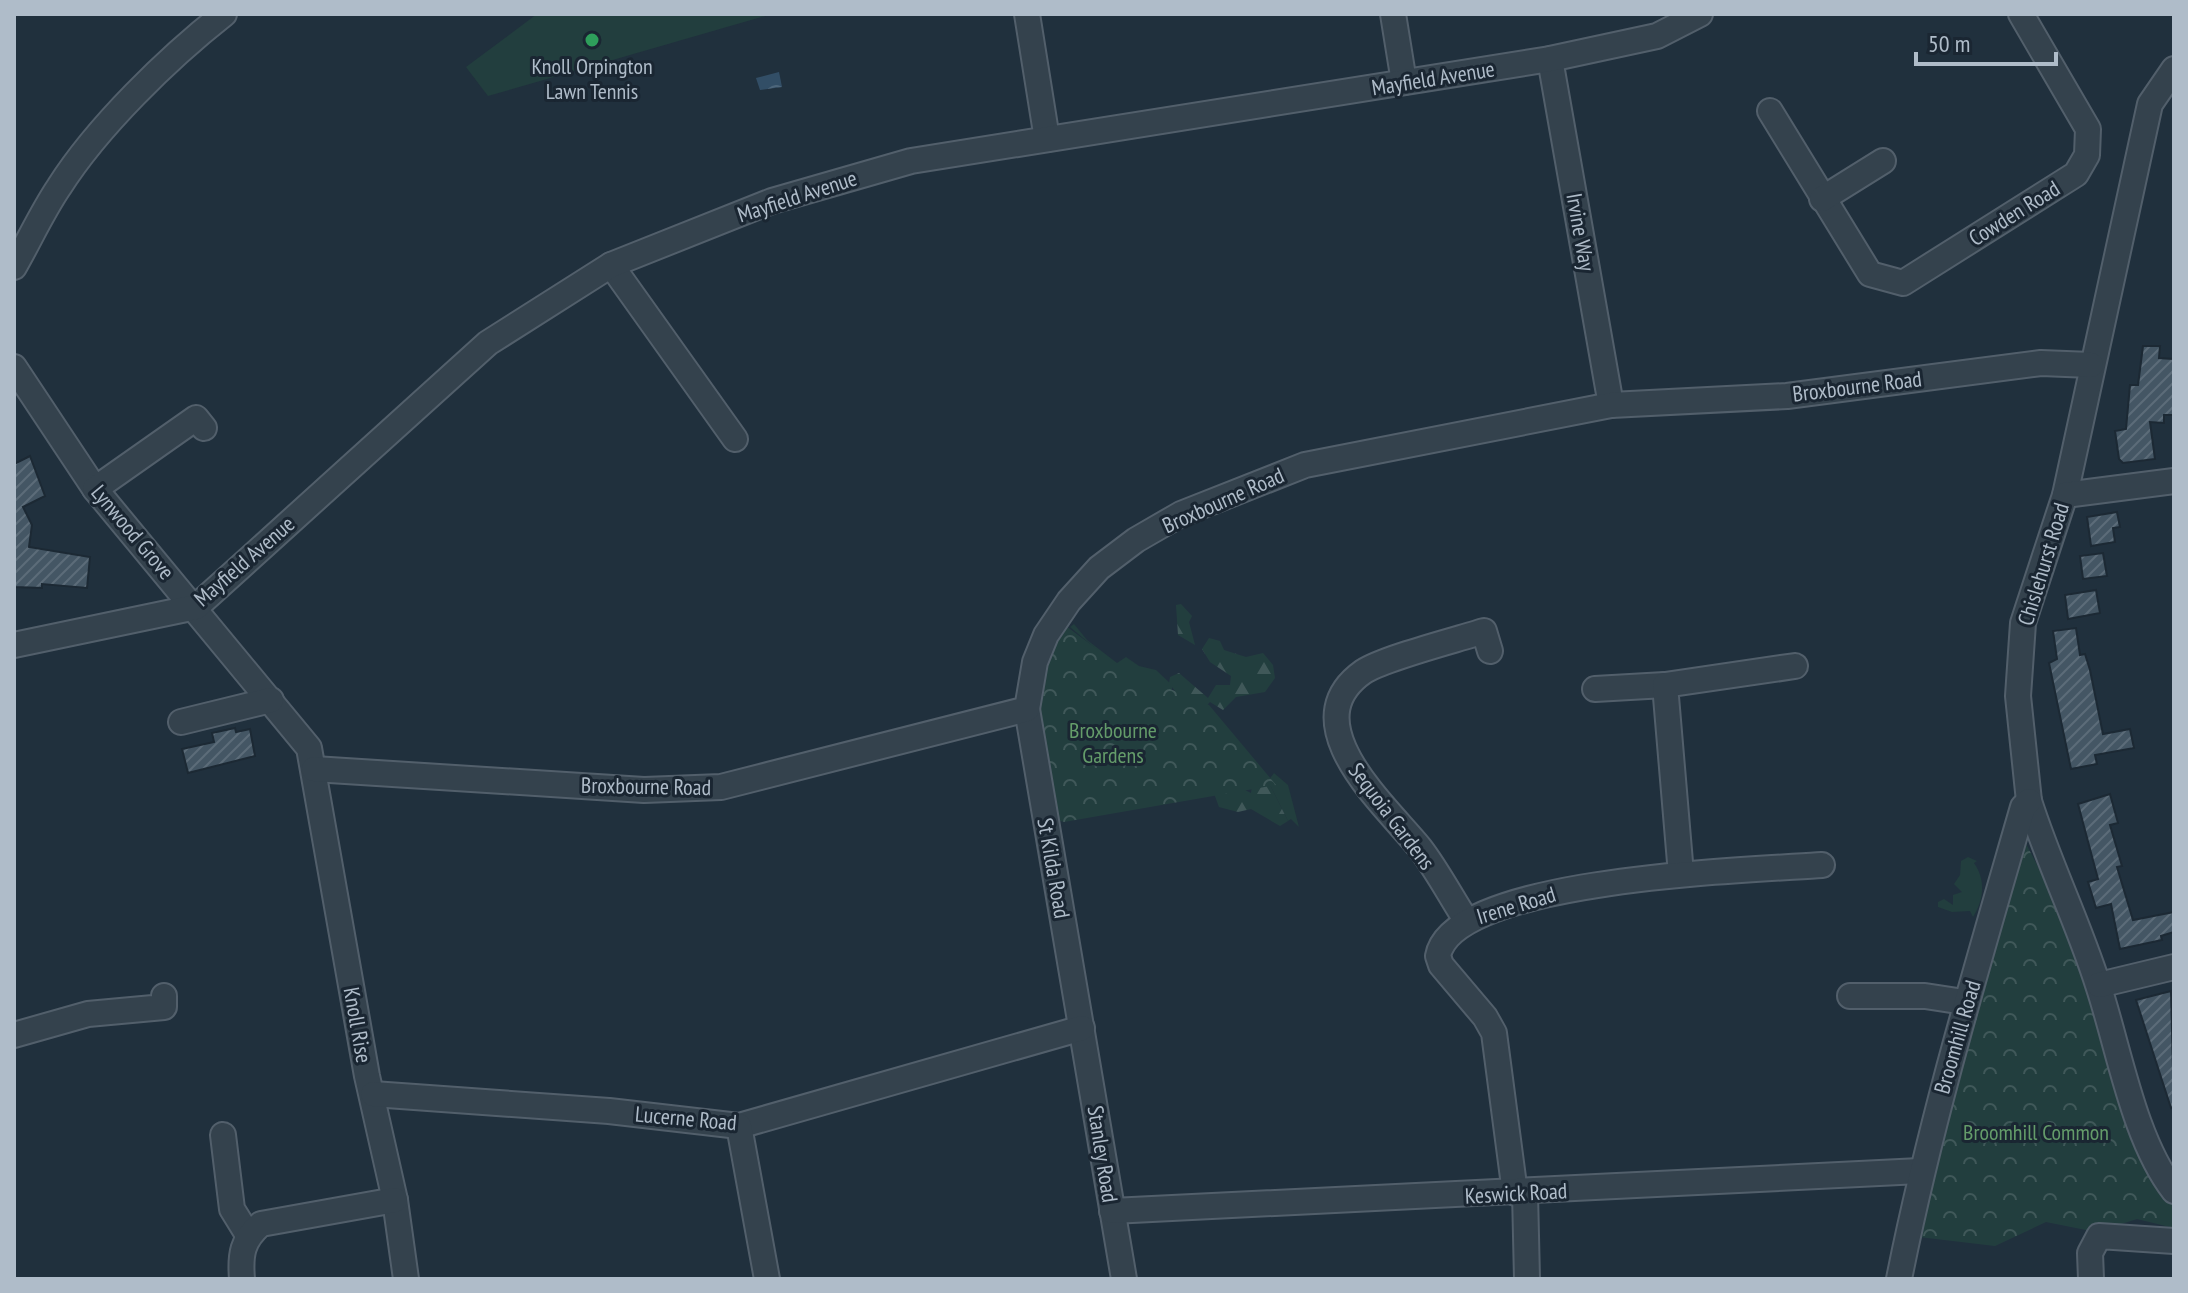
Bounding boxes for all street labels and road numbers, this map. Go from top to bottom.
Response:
street label: Mayfield Avenue [1369,54,1497,102]
street label: Mayfield Avenue [734,164,860,228]
street label: Cowden Road [1963,174,2065,252]
street label: Irvine Way [1560,191,1602,274]
street label: Broxbourne Road [1791,364,1923,408]
street label: Broxbourne Road [1158,461,1288,539]
street label: Lynwood Grove [85,479,181,585]
street label: Chislehurst Road [2011,499,2075,629]
street label: Mayfield Avenue [188,510,300,612]
street label: Sequoia Gardens [1343,757,1441,875]
street label: Broxbourne Road [581,771,711,801]
street label: St Kilda Road [1031,816,1077,920]
street label: Irene Road [1473,880,1559,930]
street label: Broomhill Road [1927,977,1987,1097]
street label: Knoll Rise [338,985,378,1065]
street label: Lucerne Road [634,1100,738,1136]
street label: Stanley Road [1082,1104,1124,1204]
street label: Keswick Road [1464,1176,1568,1210]

